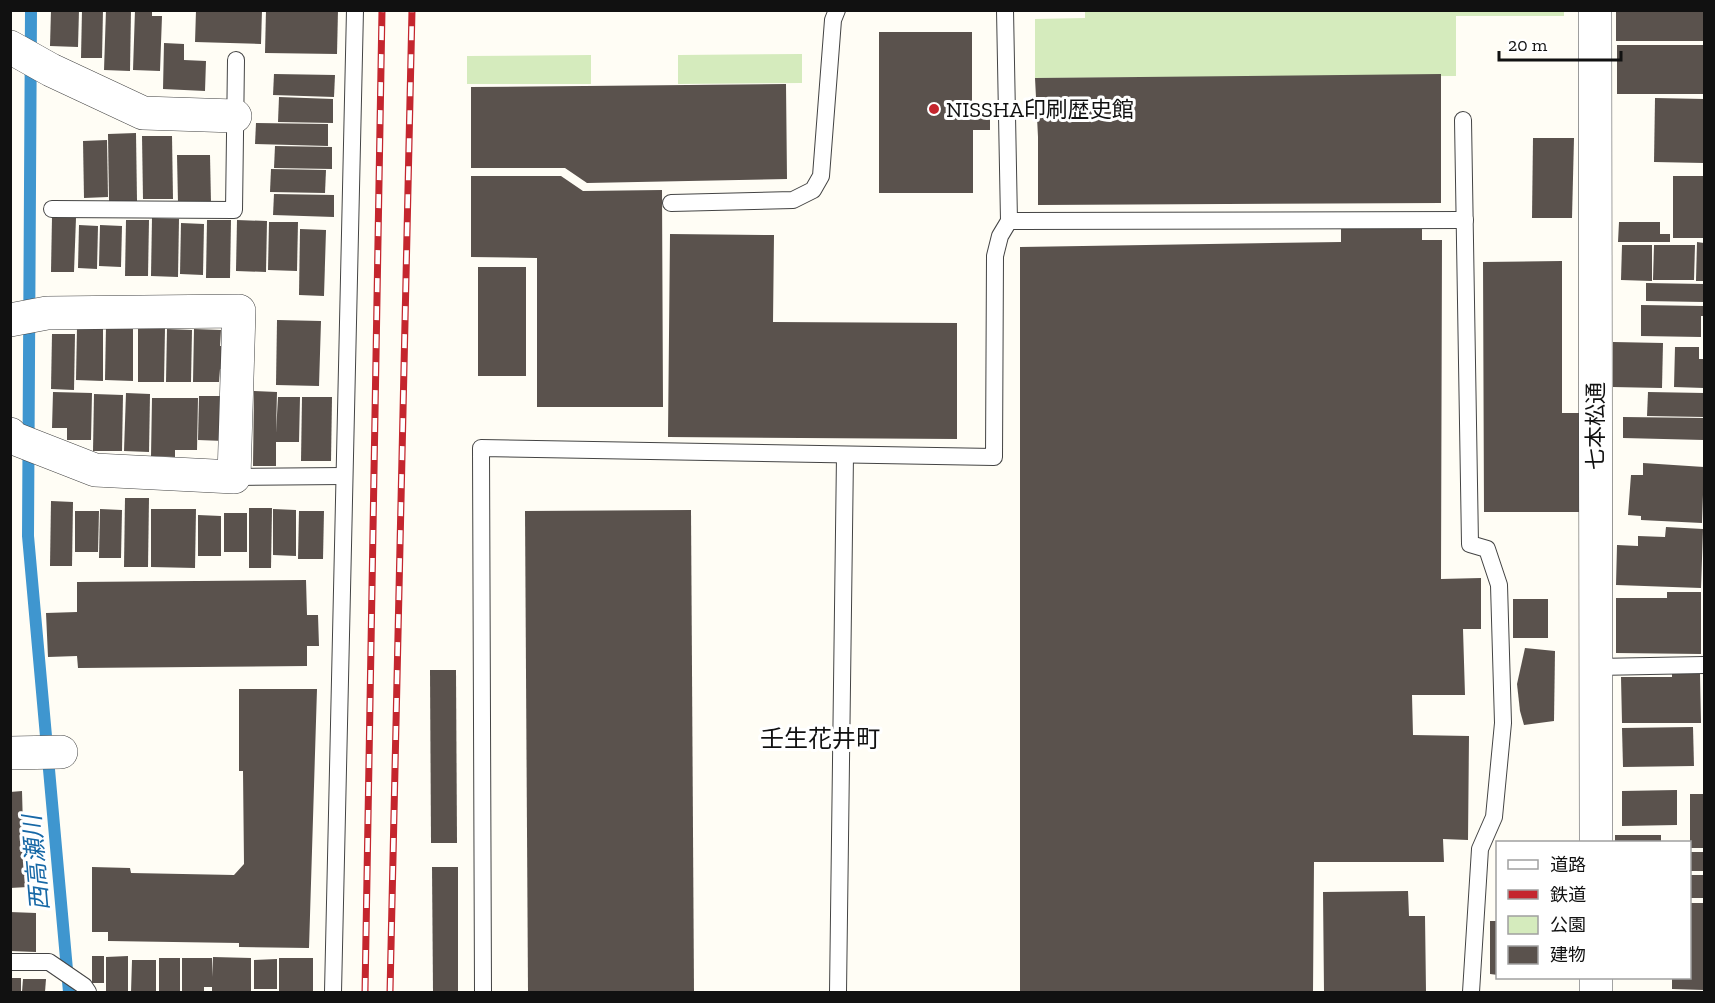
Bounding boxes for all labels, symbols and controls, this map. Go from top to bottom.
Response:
scale bar [1499,24,1620,62]
text: 20 m [1508,34,1548,56]
place label: NISSHA印刷歴史館 [946,96,1134,123]
marker: NISSHA印刷歴史館 [927,102,941,116]
street label: 七本松通 [1582,382,1609,470]
district label: 壬生花井町 [760,724,880,753]
water label: 西高瀬川 [17,811,54,912]
legend [1496,841,1691,979]
text: 道路 [1550,854,1586,876]
text: 鉄道 [1550,884,1586,906]
text: 公園 [1550,914,1586,936]
text: 建物 [1550,944,1586,966]

